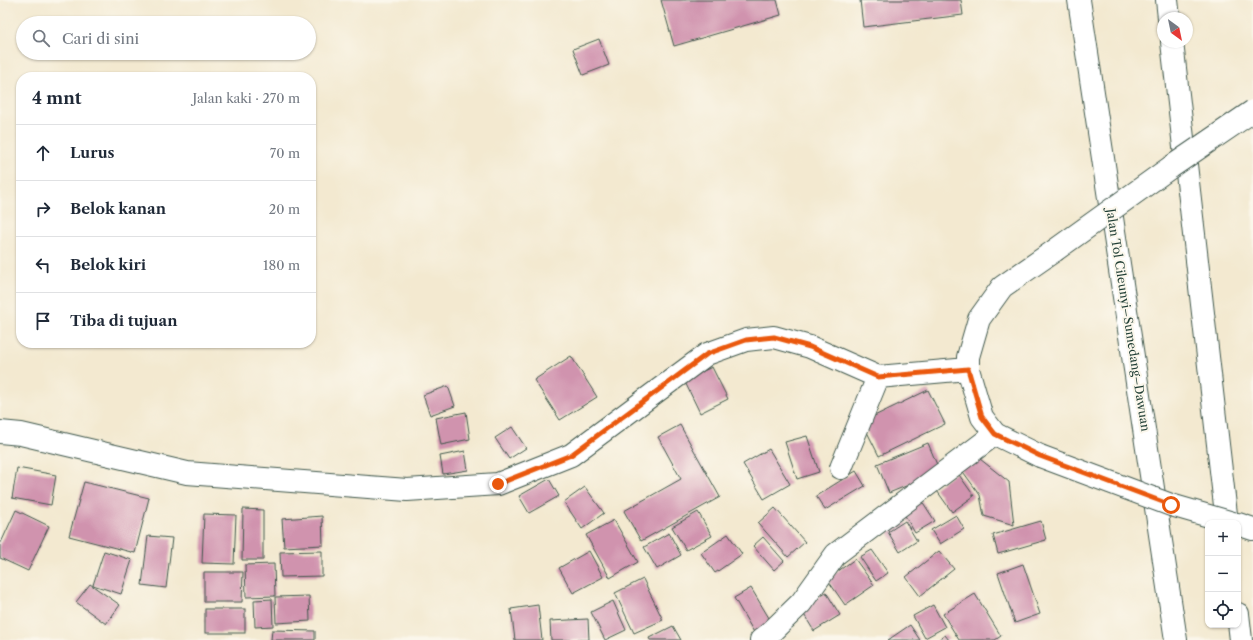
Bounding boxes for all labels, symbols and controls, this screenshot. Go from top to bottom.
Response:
north arrow [1157,12,1193,48]
search box [16,16,316,60]
icon: search [30,27,52,49]
text: Cari di sini [62,29,139,48]
text: 4 mnt [32,88,82,108]
text: Jalan kaki · 270 m [193,90,300,106]
icon: ahead [32,142,54,164]
text: Lurus [70,143,115,162]
text: 70 m [270,145,300,161]
icon: right [32,198,54,220]
text: Belok kanan [70,199,166,218]
text: 20 m [269,201,300,217]
street label: Jalan Tol Cileunyi–Sumedang–Dawuan [1103,205,1154,433]
icon: left [32,254,54,276]
text: Belok kiri [70,255,146,274]
text: 180 m [263,257,300,273]
icon: arrive [32,310,54,332]
text: Tiba di tujuan [70,311,178,330]
route end [489,475,507,493]
route start [1162,496,1180,514]
map controls [1205,520,1241,628]
button: + [1205,520,1241,556]
button: − [1205,556,1241,592]
button: locate [1205,592,1241,628]

